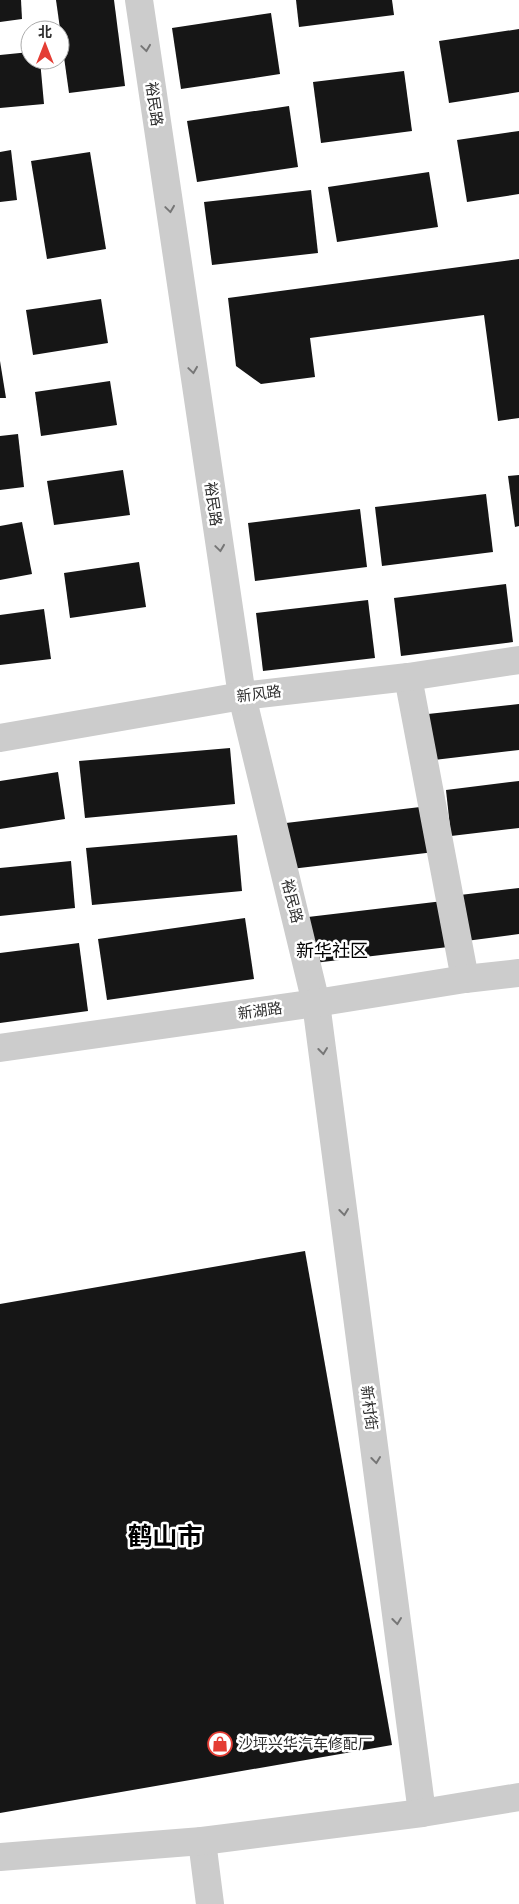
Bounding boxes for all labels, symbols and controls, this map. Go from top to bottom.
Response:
north arrow [20,20,70,70]
text: 北 [38,23,52,40]
one-way arrow [140,44,150,53]
street label: 裕民路 [143,80,167,127]
one-way arrow [164,205,174,213]
one-way arrow [188,365,198,374]
street label: 裕民路 [202,480,226,527]
one-way arrow [214,543,224,552]
street label: 新风路 [235,681,282,705]
street label: 裕民路 [279,877,307,925]
district label: 新华社区 [296,939,368,961]
street label: 新湖路 [236,998,283,1022]
one-way arrow [317,1047,327,1056]
one-way arrow [338,1209,349,1217]
street label: 新村街 [358,1384,382,1431]
one-way arrow [370,1457,381,1465]
district label: 鹤山市 [127,1520,203,1550]
one-way arrow [391,1618,402,1626]
shop icon: 沙坪兴华汽车修配厂 [207,1731,233,1757]
place label: 沙坪兴华汽车修配厂 [238,1734,373,1752]

